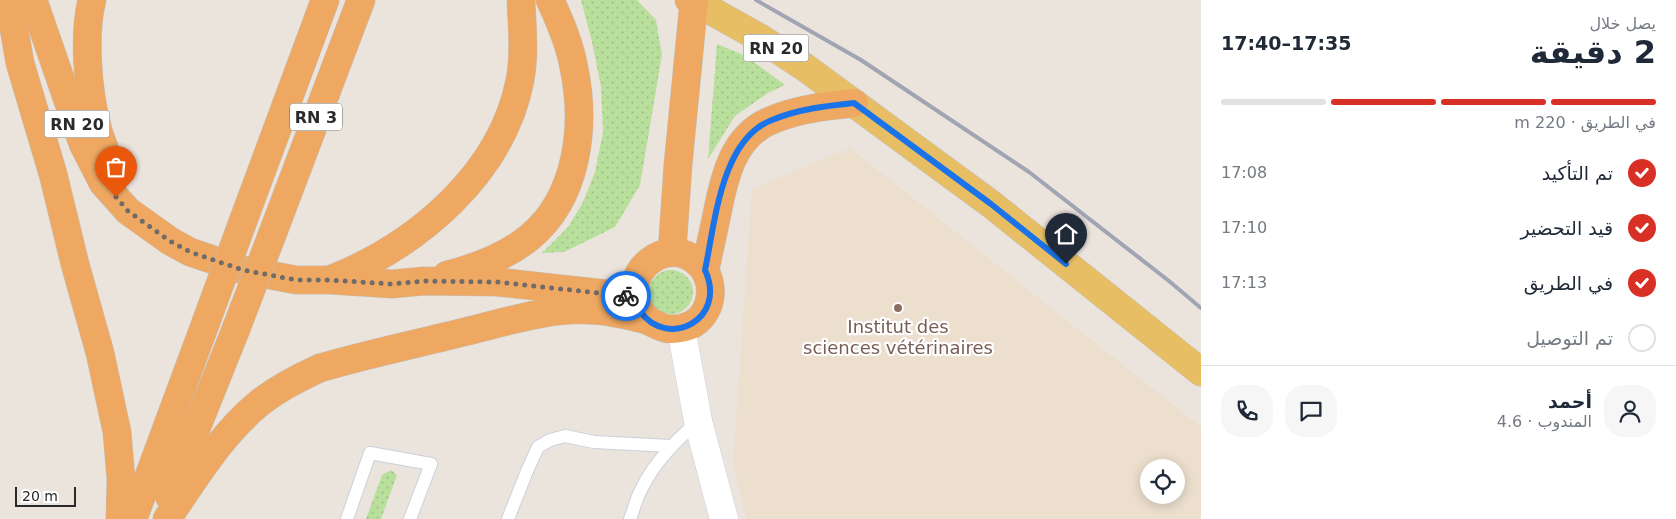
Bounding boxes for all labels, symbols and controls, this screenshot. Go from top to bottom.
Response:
text: يصل خلال [1589,14,1656,33]
text: 17:35–17:40 [1221,32,1351,54]
text: 2 دقيقة [1530,33,1656,71]
road number: RN 20 [744,34,808,62]
road number: RN 3 [290,104,342,130]
road number: RN 20 [44,110,110,138]
text: في الطريق · 220 m [1514,113,1656,132]
pin [95,146,137,197]
icon: bag [102,153,130,181]
icon: check [1628,159,1656,187]
text: تم التأكيد [1542,162,1613,184]
text: 17:08 [1221,163,1267,182]
pin [1045,213,1087,264]
icon: check [1628,214,1656,242]
text: قيد التحضير [1520,217,1613,239]
text: 17:10 [1221,218,1267,237]
icon: home [1052,220,1080,248]
icon: check [1628,269,1656,297]
courier [601,271,651,321]
text: في الطريق [1524,272,1613,294]
text: 17:13 [1221,273,1267,292]
icon: bike [612,282,640,310]
marker: Institut des sciences vétérinaires [892,302,904,314]
place label: Institut des sciences vétérinaires [803,316,993,358]
text: تم التوصيل [1526,327,1613,349]
button: phone [1221,385,1273,437]
button: chat [1285,385,1337,437]
button: person [1604,385,1656,437]
text: أحمد [1548,390,1592,412]
text: المندوب · 4.6 [1497,412,1592,431]
map controls [1140,459,1185,504]
button: locate [1140,459,1185,504]
scale bar [15,484,76,507]
text: 20 m [22,488,58,504]

